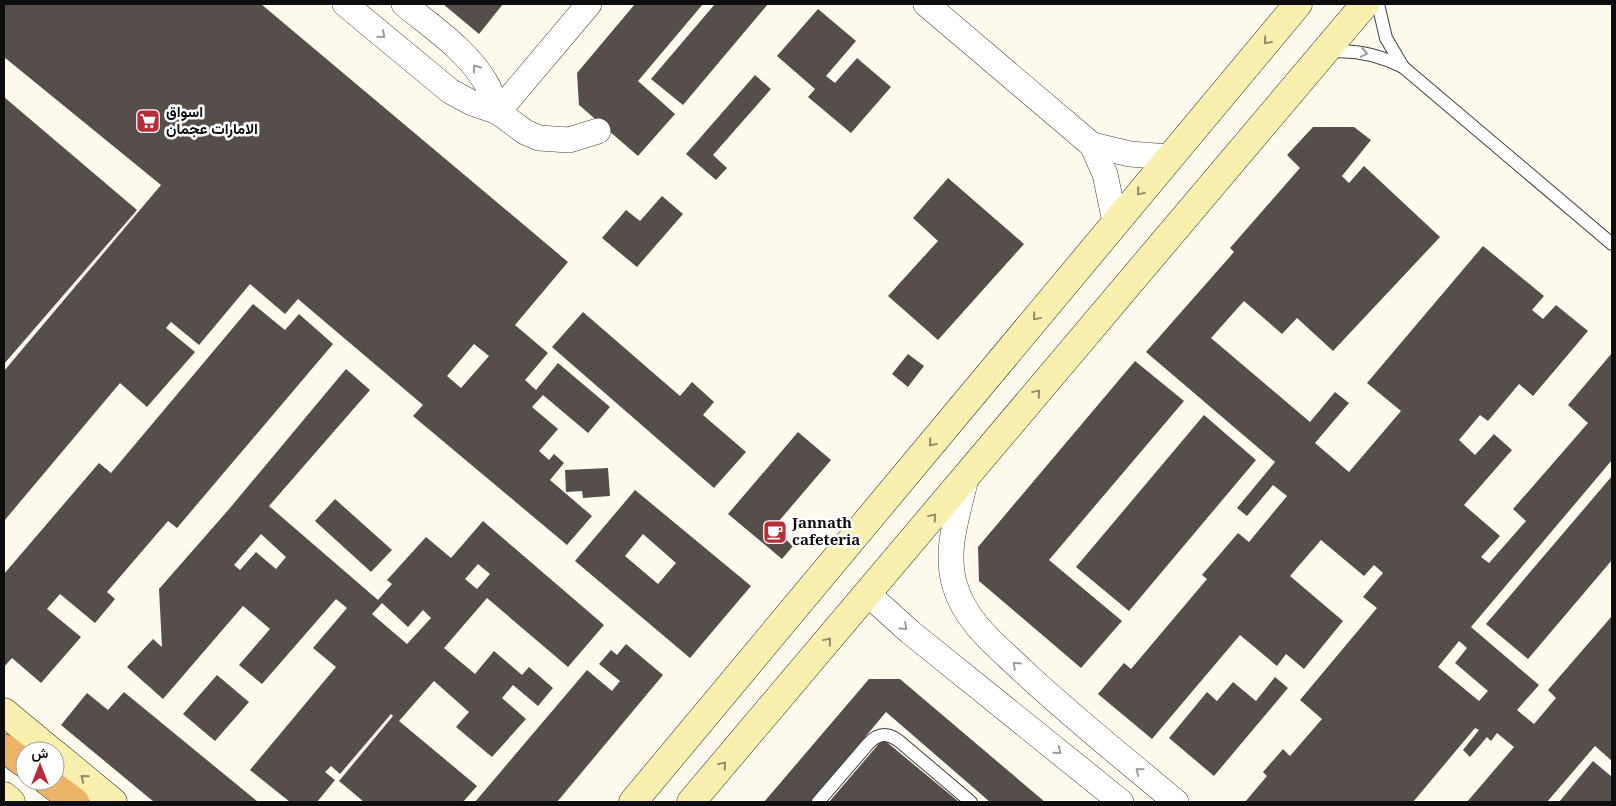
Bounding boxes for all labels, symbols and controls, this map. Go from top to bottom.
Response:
one-way arrow [377,30,386,39]
one-way arrow [1264,35,1272,44]
one-way arrow [1360,47,1368,57]
one-way arrow [473,65,482,74]
place label: اسواق الامارات عجمان [166,101,258,138]
supermarket icon: اسواق الامارات عجمان [135,108,161,134]
one-way arrow [1136,187,1145,196]
one-way arrow [1033,312,1042,321]
one-way arrow [1032,389,1041,398]
one-way arrow [929,437,938,446]
place label: Jannath cafeteria [791,512,860,549]
one-way arrow [927,514,935,523]
cafe icon: Jannath cafeteria [762,519,788,545]
one-way arrow [898,621,907,630]
one-way arrow [822,638,831,647]
one-way arrow [1013,662,1022,671]
north arrow [15,741,65,791]
text: ش [32,743,49,762]
one-way arrow [1052,745,1061,754]
one-way arrow [717,762,726,771]
one-way arrow [1136,768,1145,777]
one-way arrow [81,776,90,784]

